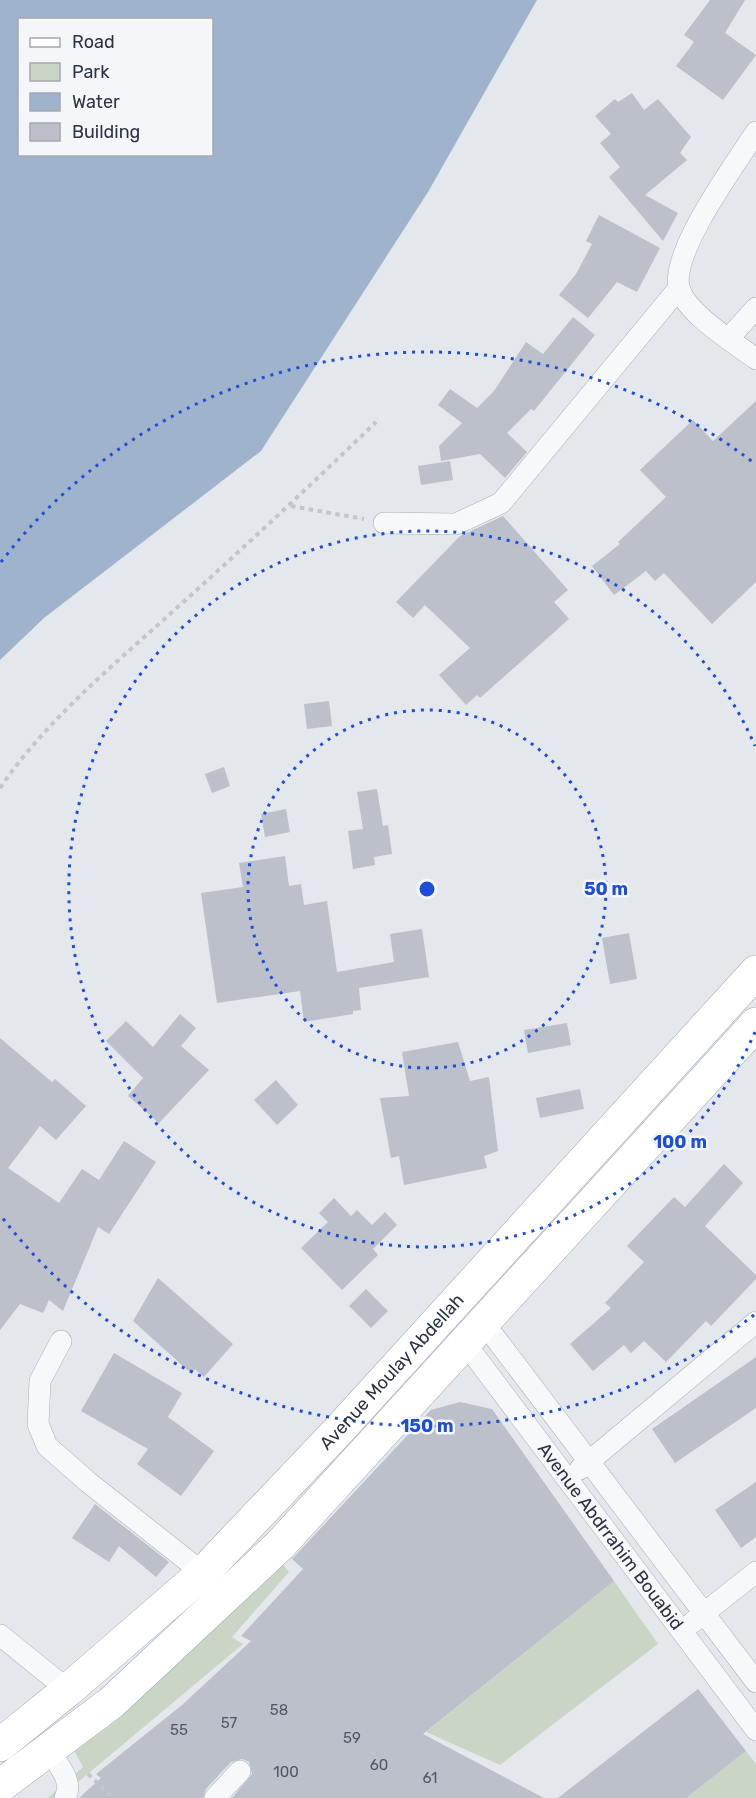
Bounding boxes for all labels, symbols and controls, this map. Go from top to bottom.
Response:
legend [18,18,213,156]
text: Road [72,31,115,53]
text: Park [72,61,110,83]
text: Water [72,91,120,113]
text: Building [72,121,140,143]
text: 50 m [584,878,628,900]
centre of rings [417,879,437,899]
text: 100 m [653,1131,707,1153]
street label: Avenue Moulay Abdellah [315,1289,469,1454]
text: 150 m [400,1415,454,1437]
street label: Avenue Abdrrahim Bouabid [533,1438,688,1634]
house number: 58 [270,1701,288,1719]
house number: 57 [221,1714,238,1732]
house number: 55 [170,1721,188,1739]
house number: 59 [343,1729,361,1747]
house number: 60 [370,1756,388,1774]
house number: 100 [273,1763,299,1781]
house number: 61 [422,1769,438,1787]

